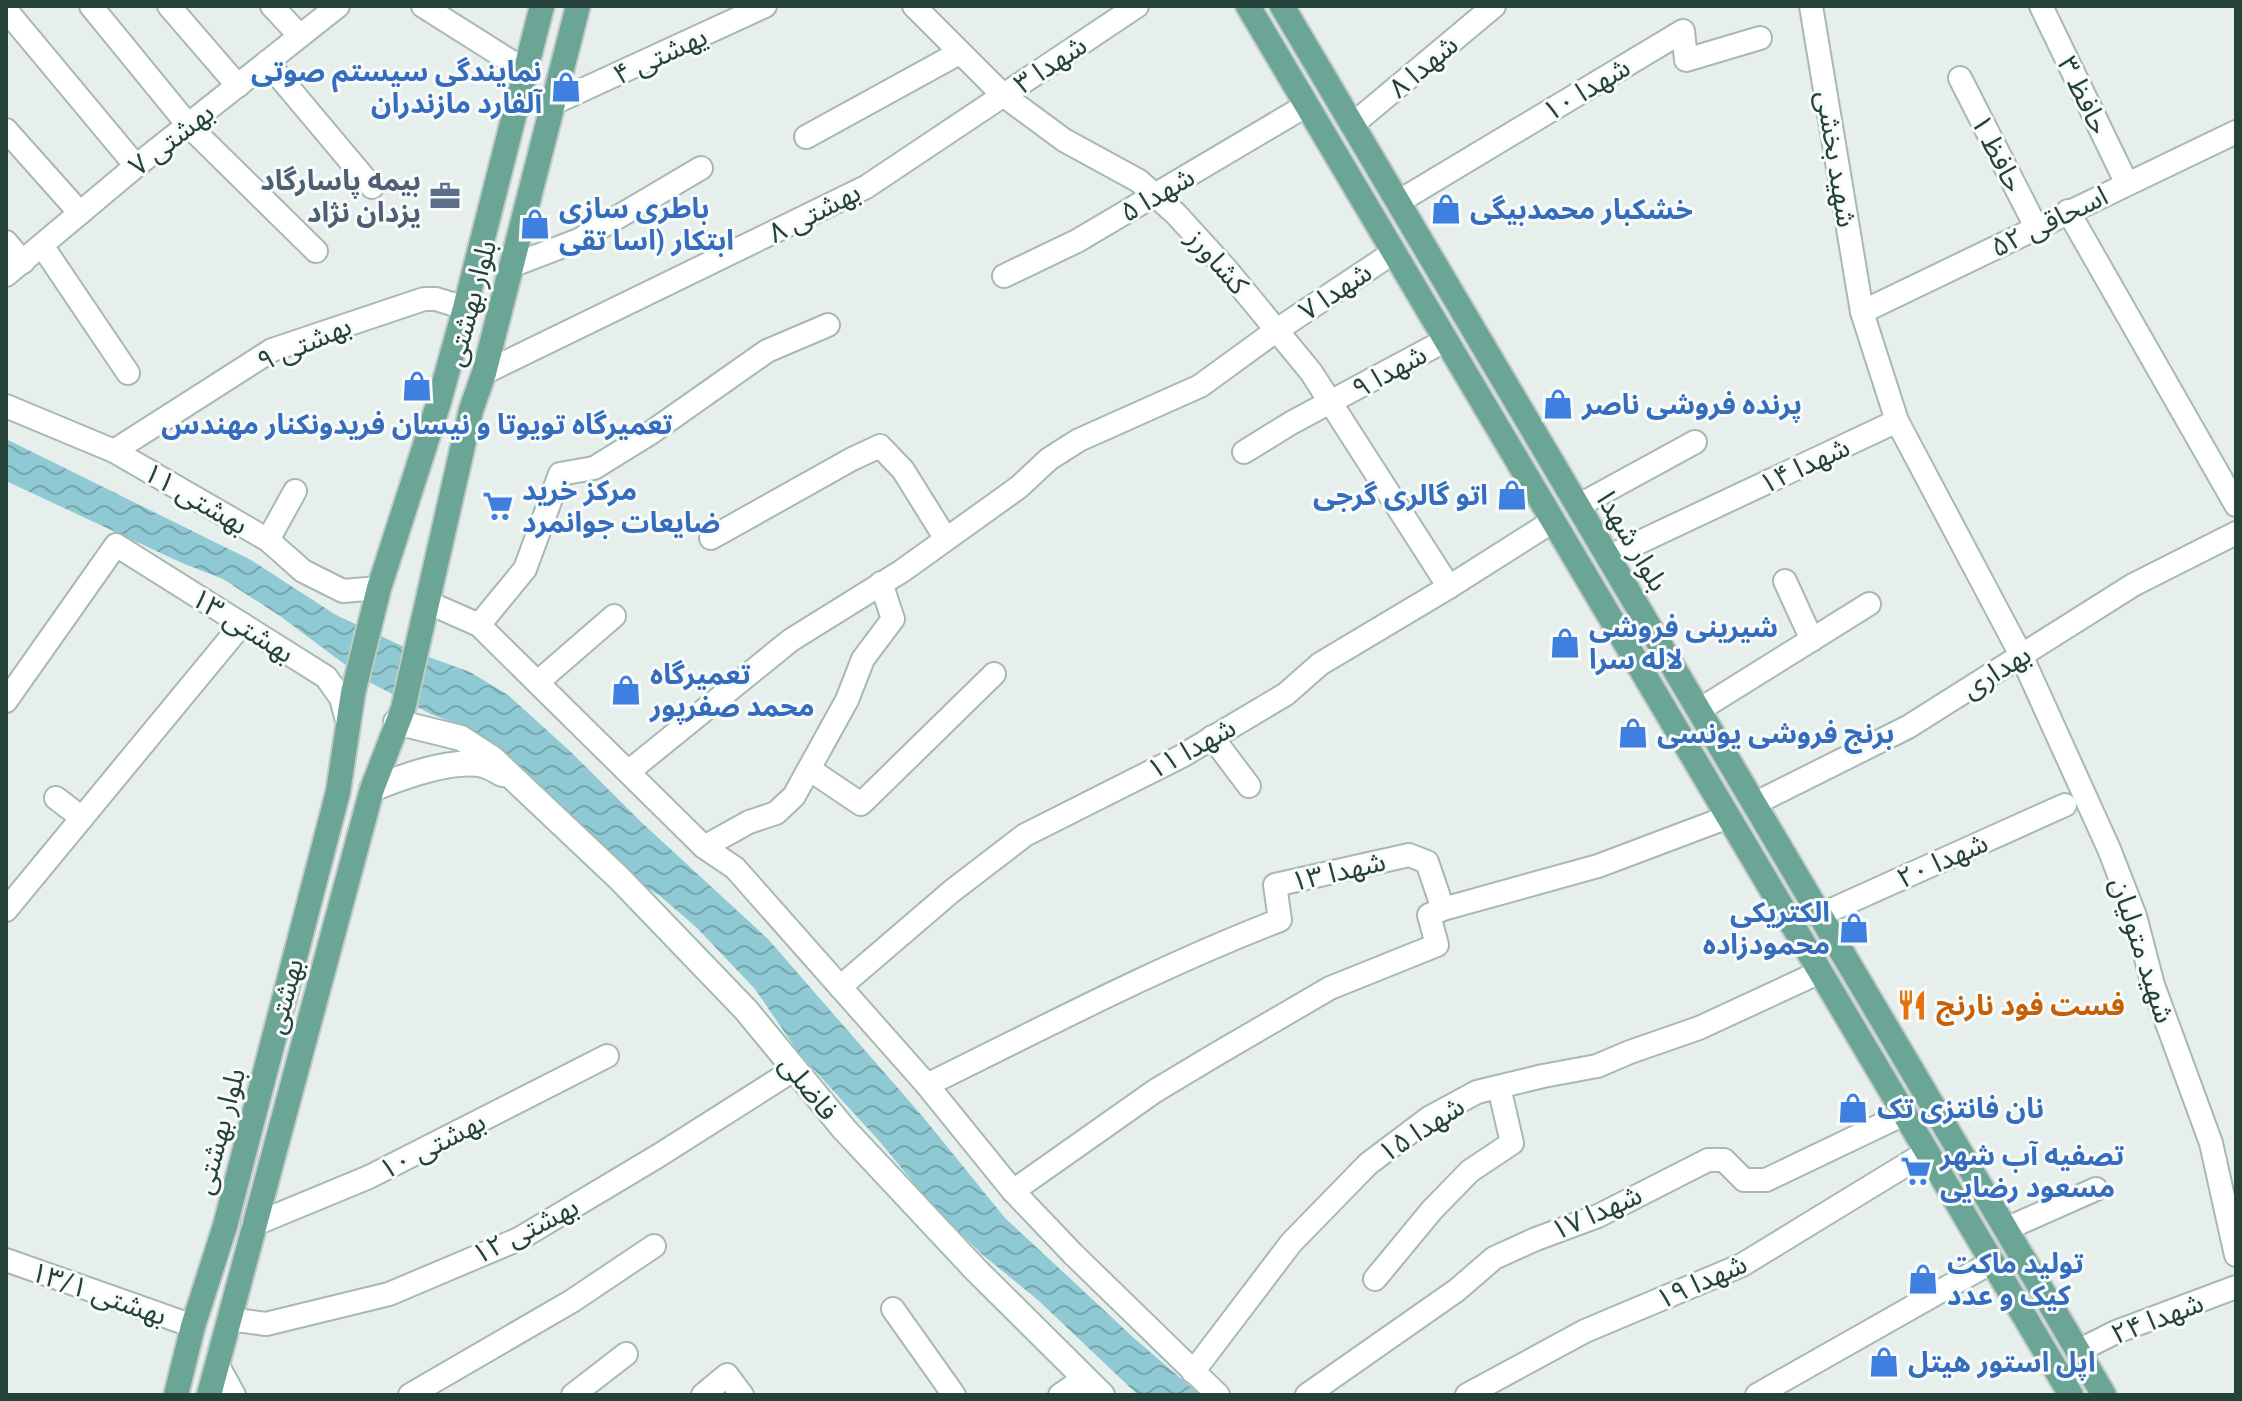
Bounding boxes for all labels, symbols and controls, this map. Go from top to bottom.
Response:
street label: یهشتی ۴ [608,19,712,92]
street label: شهدا ۳ [1008,28,1093,101]
street label: شهدا ۸ [1382,28,1465,105]
street label: شهدا ۱۰ [1537,51,1636,128]
street label: حافظ ۳ [2051,51,2117,140]
place label: نمایندگی سیستم صوتی آلفارد مازندران [251,55,543,120]
shop icon: نمایندگی سیستم صوتی آلفارد مازندران [549,70,583,104]
street label: شهید بخشی [1809,88,1864,230]
street label: بهشتی ۷ [122,96,220,183]
street label: حافظ ۱ [1964,109,2031,198]
street label: شهدا ۵ [1114,160,1200,229]
place label: بیمه پاسارگاد یزدان نژاد [260,164,421,229]
street label: بهشتی ۸ [763,175,866,250]
office icon: بیمه پاسارگاد یزدان نژاد [428,179,462,213]
street label: اسحاقی ۵۲ [1985,179,2113,264]
place label: باطری سازی ابتکار (اسا تقی [559,192,734,257]
shop icon: خشکبار محمدبیگی [1429,192,1463,226]
place label: خشکبار محمدبیگی [1470,193,1693,226]
shop icon: باطری سازی ابتکار (اسا تقی [518,207,552,241]
street label: کشاورز [1179,221,1255,301]
street label: بلوار بهشتی [438,237,503,370]
street label: شهدا ۷ [1293,255,1378,328]
street label: بهشتی ۹ [252,309,356,378]
street label: شهدا ۹ [1346,338,1432,405]
shop icon: تعمیرگاه تویوتا و نیسان فریدونکنار مهندس [400,369,434,403]
shop icon: پرنده فروشی ناصر [1541,387,1575,421]
place label: پرنده فروشی ناصر [1581,388,1802,423]
place label: تعمیرگاه تویوتا و نیسان فریدونکنار مهندس [161,408,673,441]
street label: شهدا ۱۴ [1754,430,1855,501]
street label: بهشتی ۱۱ [138,455,254,541]
place label: مرکز خرید ضایعات جوانمرد [522,474,720,539]
shop icon: اتو گالری گرجی [1495,478,1529,512]
place label: اتو گالری گرجی [1313,479,1488,512]
street label: بلوار شهدا [1590,486,1675,597]
supermarket icon: مرکز خرید ضایعات جوانمرد [481,489,515,523]
street label: بهشتی ۱۳ [185,581,300,670]
place label: شیرینی فروشی لاله سرا [1589,611,1778,676]
shop icon: شیرینی فروشی لاله سرا [1548,626,1582,660]
street label: بهداری [1956,638,2037,705]
place label: تعمیرگاه محمد صفرپور [649,658,815,725]
shop icon: تعمیرگاه محمد صفرپور [609,673,643,707]
street label: شهدا ۱۱ [1141,711,1241,786]
shop icon: برنج فروشی یونسی [1616,716,1650,750]
place label: برنج فروشی یونسی [1657,717,1894,754]
street label: شهدا ۲۰ [1892,826,1993,895]
street label: شهدا ۱۳ [1288,845,1389,898]
street label: شهید متولیان [2103,873,2182,1027]
place label: الکتریکی محمودزاده [1703,896,1830,961]
shop icon: الکتریکی محمودزاده [1837,911,1871,945]
street label: بهشتی [259,955,310,1037]
restaurant icon: فست فود نارنج [1895,988,1929,1022]
place label: فست فود نارنج [1936,989,2125,1026]
street label: فاضلی [772,1048,845,1127]
street label: بلوار بهشتی [187,1065,252,1198]
street label: شهدا ۱۵ [1372,1089,1471,1169]
shop icon: نان فانتزی تک [1836,1091,1870,1125]
place label: نان فانتزی تک [1877,1092,2044,1125]
street label: بهشتی ۱۰ [373,1105,491,1186]
place label: تصفیه آب شهر مسعود رضایی [1939,1139,2124,1204]
supermarket icon: تصفیه آب شهر مسعود رضایی [1899,1154,1933,1188]
street label: شهدا ۱۷ [1546,1178,1647,1247]
street label: بهشتی ۱۲ [466,1190,584,1271]
street label: شهدا ۱۹ [1651,1247,1752,1316]
place label: تولید ماکت کیک و عدد [1947,1247,2084,1312]
street label: بهشتی ۱۳/۱ [27,1255,171,1332]
shop icon: تولید ماکت کیک و عدد [1906,1262,1940,1296]
street label: شهدا ۲۴ [2106,1286,2208,1351]
shop icon: اپل استور هیتل [1867,1345,1901,1379]
place label: اپل استور هیتل [1908,1346,2096,1381]

